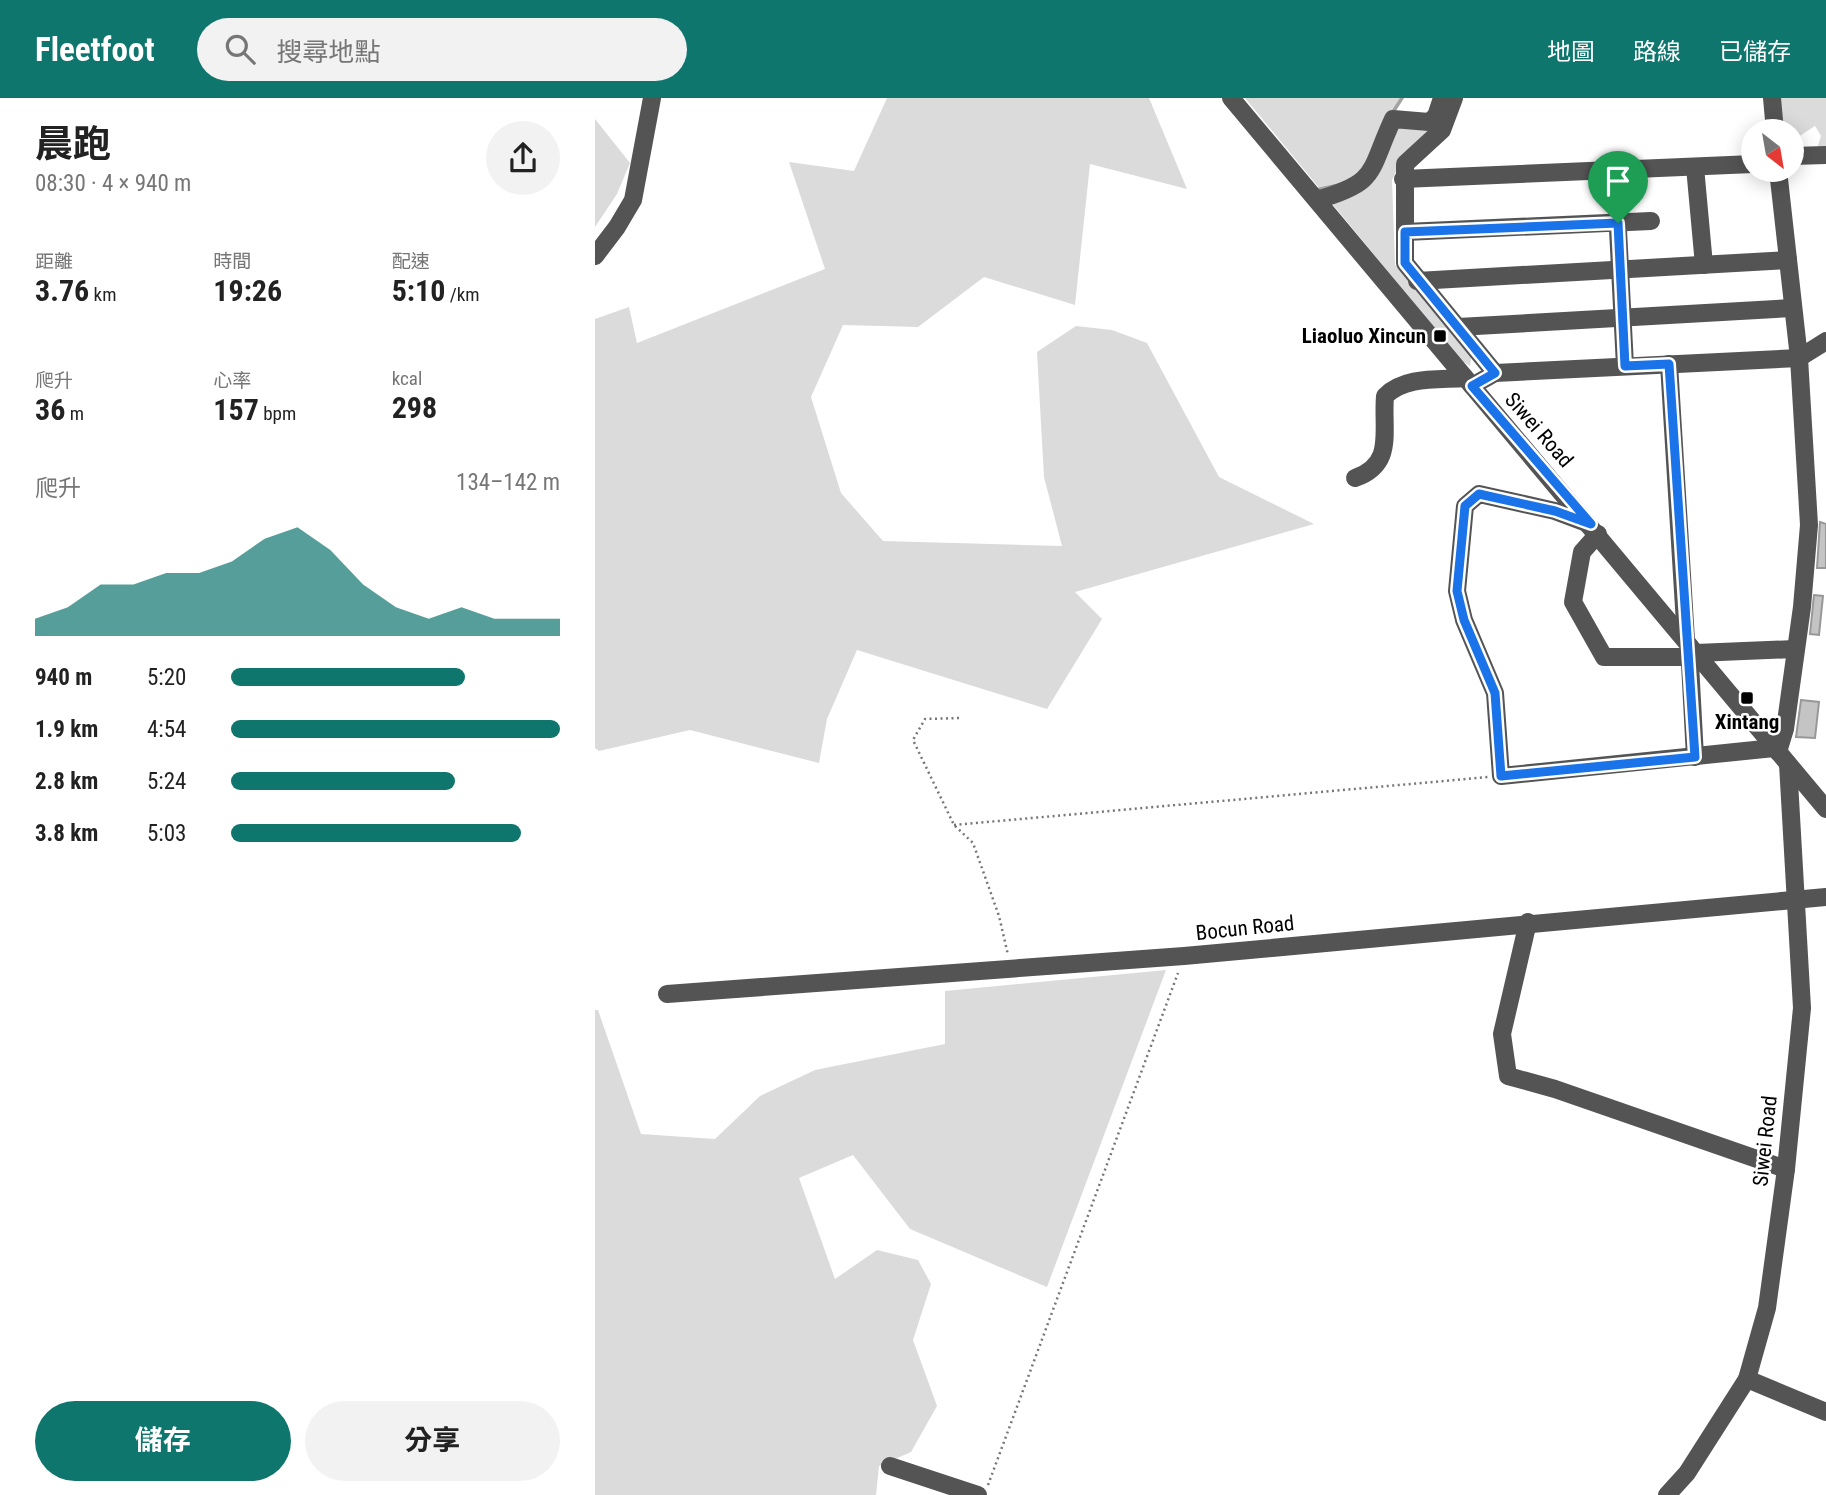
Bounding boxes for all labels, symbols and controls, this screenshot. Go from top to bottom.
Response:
search box [197,18,687,81]
text: Fleetfoot [35,30,155,69]
icon: search [221,30,259,68]
text: 搜尋地點 [277,37,381,67]
text: 地圖 [1547,38,1595,66]
text: 路線 [1633,38,1681,66]
text: 已儲存 [1719,38,1791,66]
north arrow [1741,119,1804,182]
map controls [1741,119,1804,182]
button: share [486,121,560,195]
text: 晨跑 [35,122,111,166]
pin [1588,151,1648,223]
icon: arrive [1599,162,1637,200]
text: 08:30 · 4 × 940 m [35,170,191,197]
text: 距離 [35,250,73,273]
text: 時間 [213,250,251,273]
text: 配速 [392,250,430,273]
text: 3.76 [35,273,89,308]
text: 19:26 [213,273,282,308]
text: 5:10 [392,273,445,308]
text: km [89,283,116,306]
text: /km [445,283,480,306]
place label: Liaoluo Xincun [1302,324,1426,348]
marker: Liaoluo Xincun [1432,328,1448,344]
text: kcal [392,367,422,390]
text: 爬升 [35,369,73,392]
text: 心率 [213,369,251,392]
street label: Siwei Road [1500,388,1578,472]
text: 298 [392,390,437,425]
text: 36 [35,392,65,427]
text: 157 [213,392,259,427]
text: m [65,402,84,425]
text: bpm [259,402,296,425]
text: 134–142 m [456,469,560,496]
text: 爬升 [35,475,81,502]
text: 940 m [35,664,92,691]
text: 5:20 [147,664,186,691]
marker: Xintang [1739,690,1755,706]
place label: Xintang [1715,710,1779,734]
text: 1.9 km [35,716,98,743]
text: 4:54 [147,716,186,743]
text: 2.8 km [35,768,98,795]
text: 5:24 [147,768,186,795]
text: 3.8 km [35,820,98,847]
text: 5:03 [147,820,186,847]
street label: Bocun Road [1195,911,1295,945]
street label: Siwei Road [1748,1094,1782,1188]
button: 儲存 [35,1401,291,1481]
button: 分享 [305,1401,560,1481]

